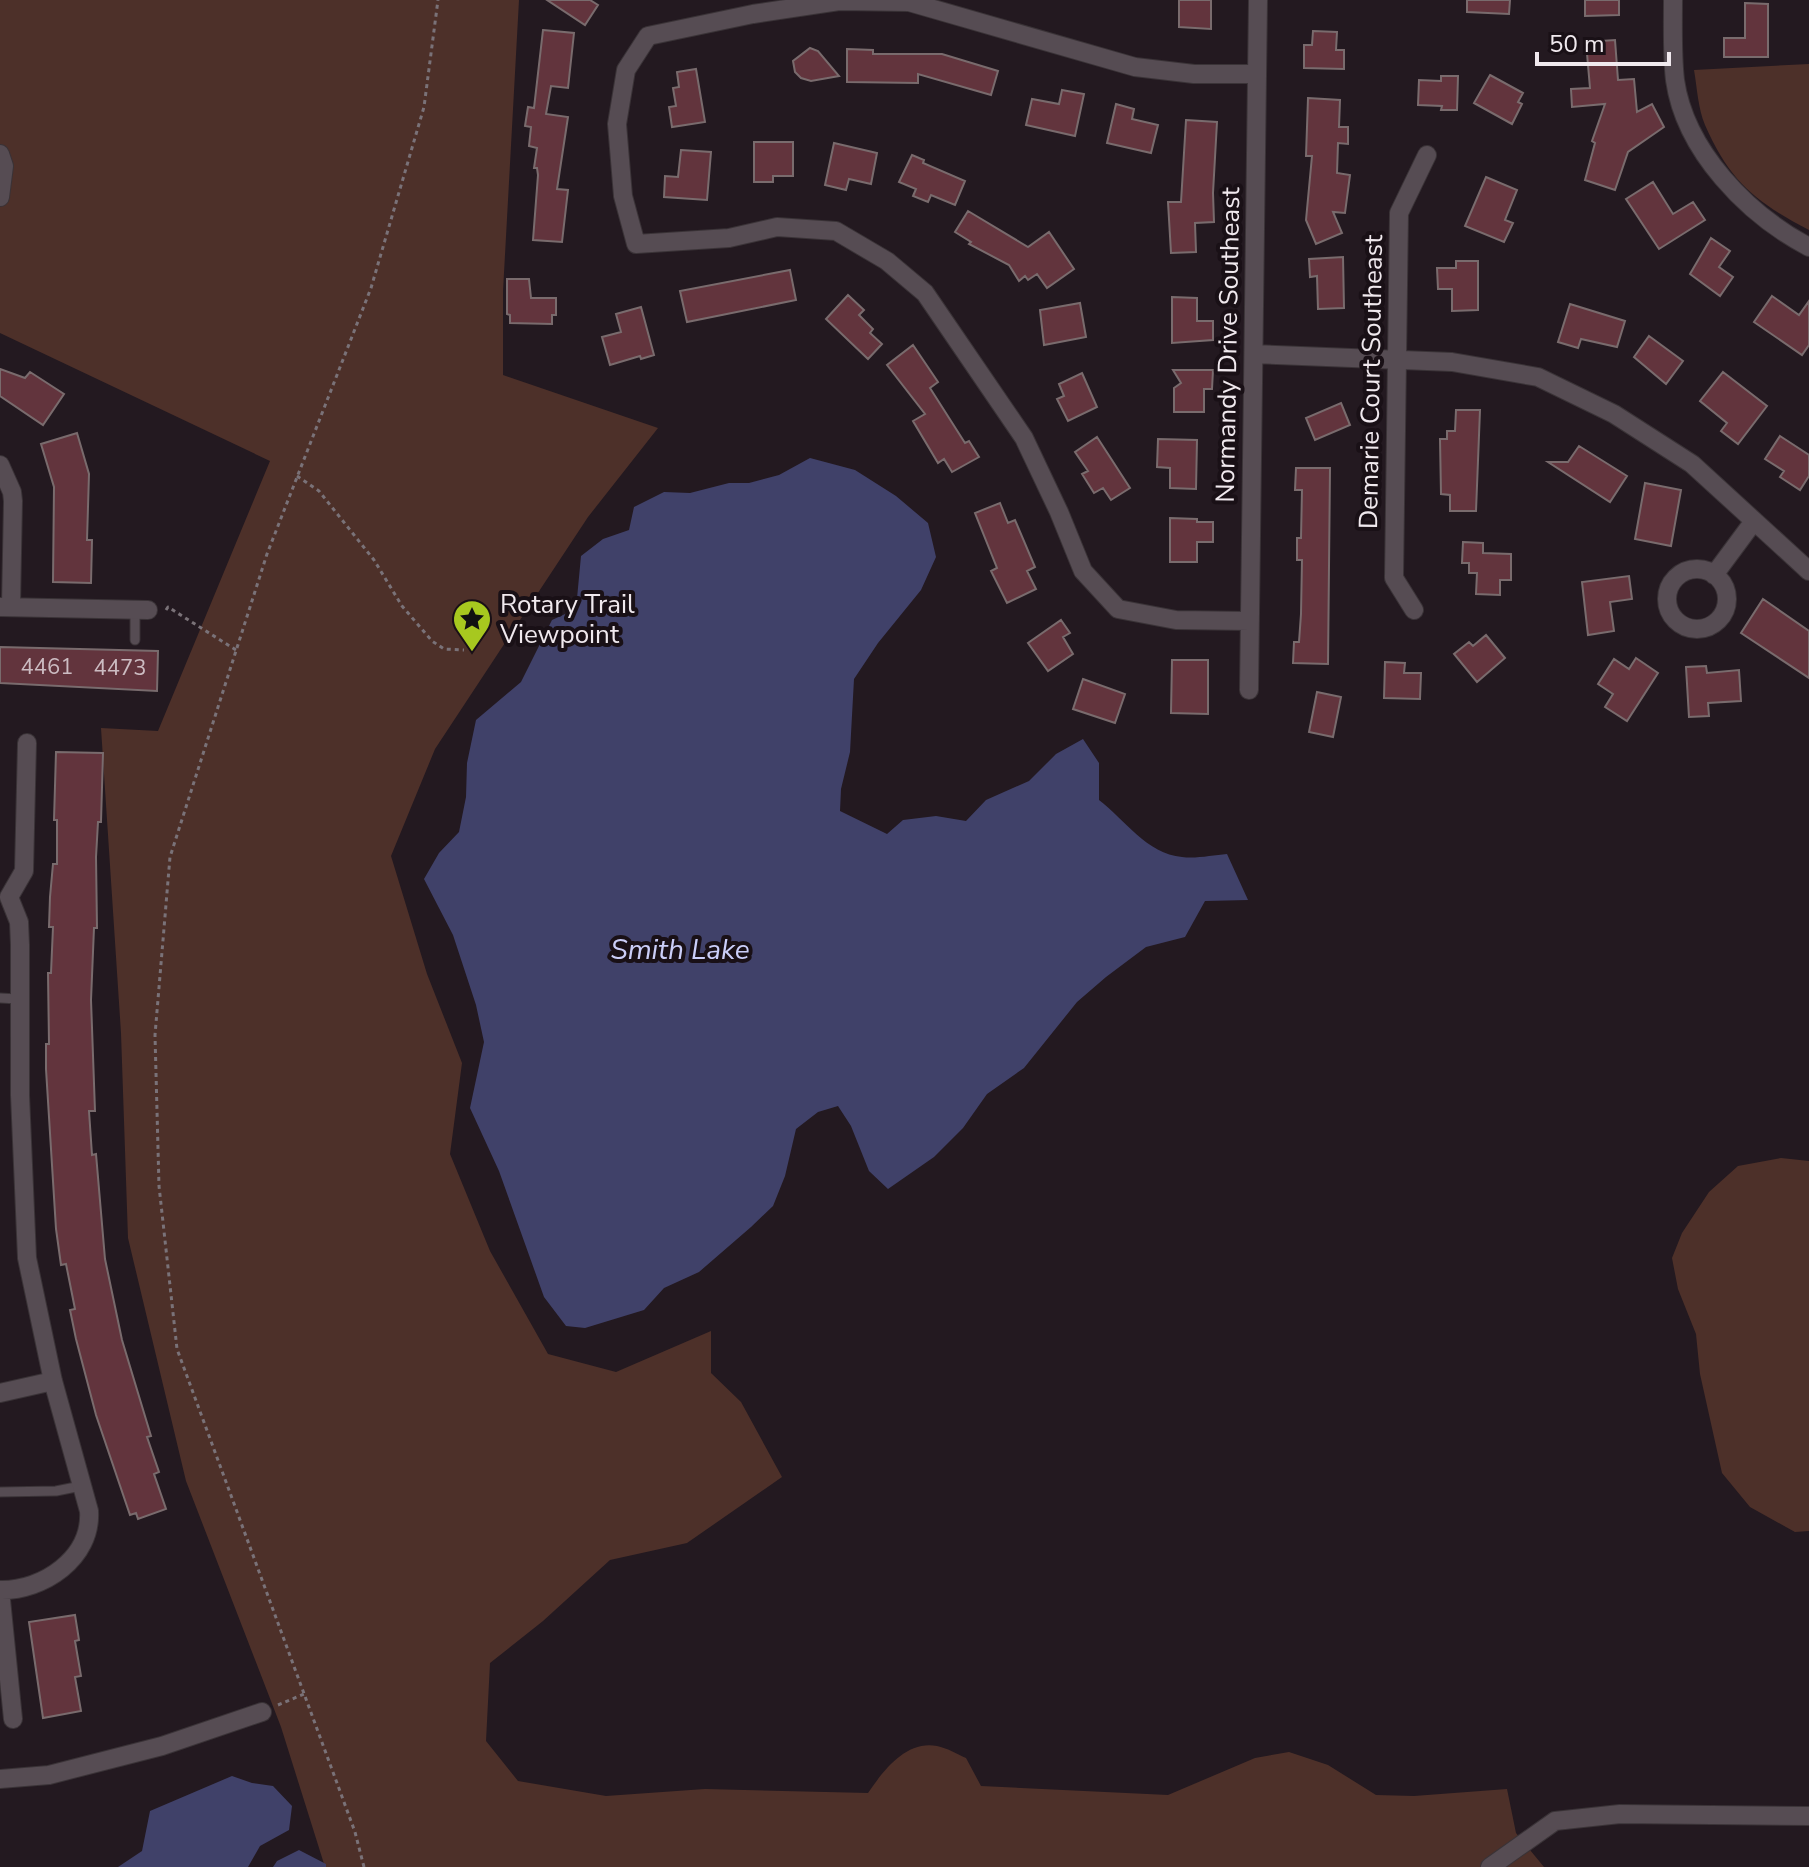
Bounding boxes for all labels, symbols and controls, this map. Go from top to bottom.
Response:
scale bar [1537,16,1669,66]
text: 50 m [1549,28,1605,60]
street label: Normandy Drive Southeast [1208,186,1248,503]
street label: Demarie Court Southeast [1351,234,1391,529]
place label: Rotary Trail Viewpoint [499,587,635,652]
place icon: Rotary Trail Viewpoint [451,598,493,653]
house number: 4461 [21,652,73,682]
house number: 4473 [94,653,146,683]
water label: Smith Lake [610,931,750,969]

